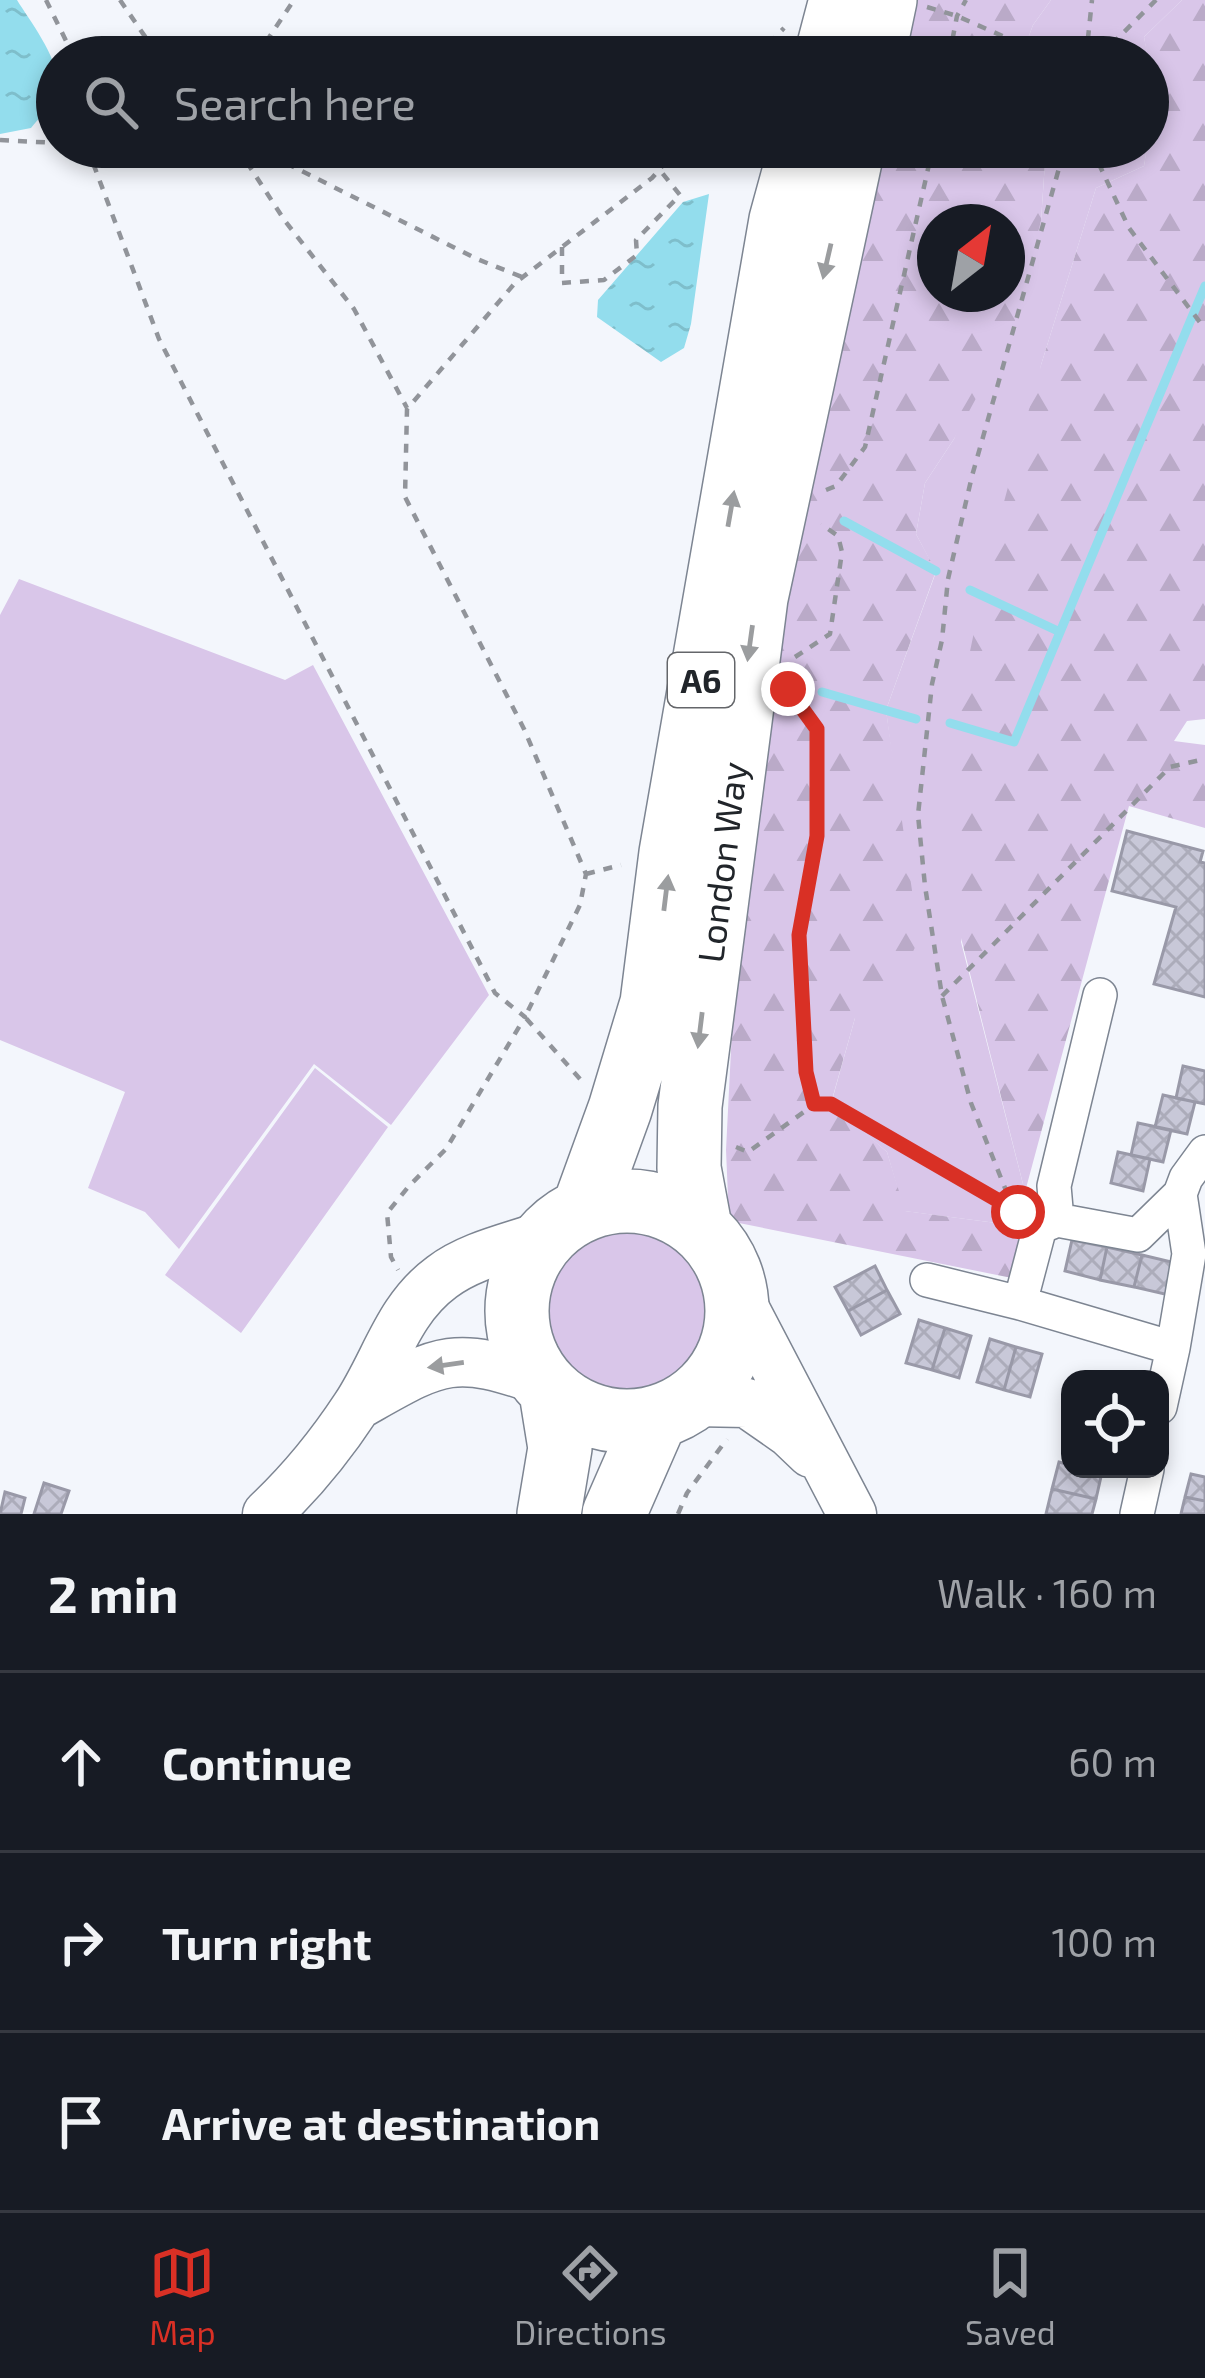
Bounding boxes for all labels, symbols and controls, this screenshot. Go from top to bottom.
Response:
search box [36,36,1169,168]
icon: search [78,69,144,135]
text: Search here [174,75,416,129]
north arrow [917,204,1025,312]
one-way arrow [817,243,836,280]
one-way arrow [722,490,741,527]
one-way arrow [740,625,759,663]
road number: A6 [668,653,734,707]
route end [761,662,815,716]
street label: London Way [687,759,755,965]
one-way arrow [656,874,675,911]
one-way arrow [690,1012,709,1049]
route start [991,1185,1045,1239]
one-way arrow [427,1356,465,1375]
map controls [1061,1370,1169,1478]
button: locate [1061,1370,1169,1478]
text: 2 min [48,1562,178,1623]
text: Walk · 160 m [937,1569,1157,1616]
icon: ahead [48,1729,114,1795]
text: Continue [162,1735,352,1789]
text: 60 m [1068,1738,1157,1785]
icon: right [48,1909,114,1975]
text: Turn right [162,1915,371,1969]
text: 100 m [1052,1918,1157,1965]
icon: arrive [48,2089,114,2155]
text: Arrive at destination [162,2095,600,2149]
tab: Map [149,2240,216,2352]
tab: Directions [514,2240,666,2352]
tab: Saved [965,2240,1056,2352]

